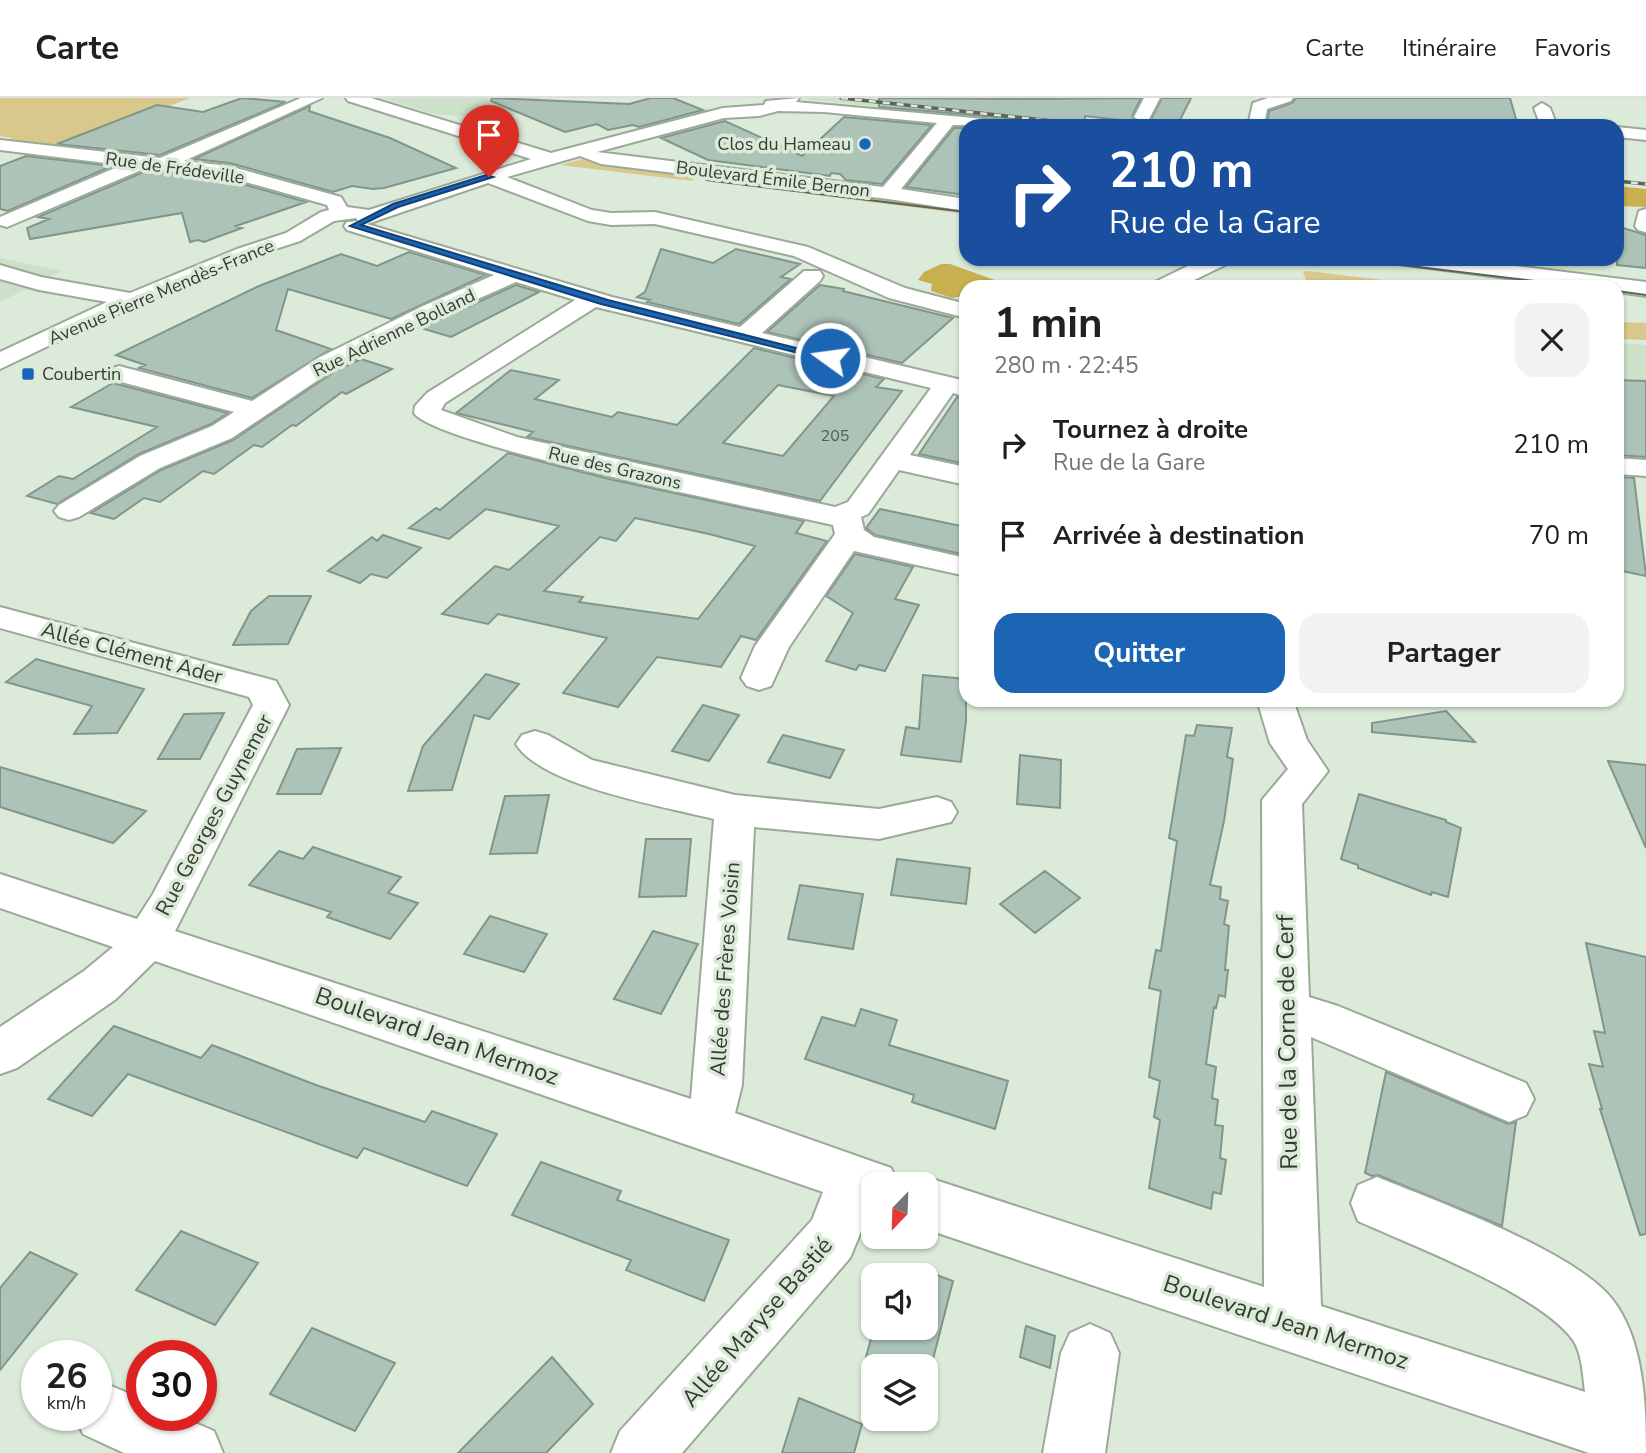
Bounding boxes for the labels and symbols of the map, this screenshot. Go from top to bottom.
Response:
pin [459,105,519,177]
place label: Clos du Hameau [717,132,851,156]
marker: Clos du Hameau [857,136,873,152]
street label: Rue de Frédeville [104,146,246,190]
street label: Boulevard Émile Bernon [675,155,871,203]
street label: Avenue Pierre Mendès-France [44,233,278,351]
street label: Rue Adrienne Bolland [309,283,479,383]
position arrow [793,321,867,395]
place label: Coubertin [42,362,121,386]
marker: Coubertin [20,366,36,382]
house number: 205 [821,425,849,447]
street label: Rue des Grazons [546,441,684,495]
street label: Allée Clément Ader [38,615,226,691]
street label: Rue Georges Guynemer [149,709,279,921]
street label: Allée des Frères Voisin [704,861,746,1077]
street label: Rue de la Corne de Cerf [1269,913,1305,1170]
street label: Boulevard Jean Mermoz [311,979,563,1093]
north arrow [861,1172,938,1250]
street label: Allée Maryse Bastié [674,1230,840,1414]
street label: Boulevard Jean Mermoz [1159,1267,1413,1377]
speed limit sign: 30 [126,1340,217,1431]

